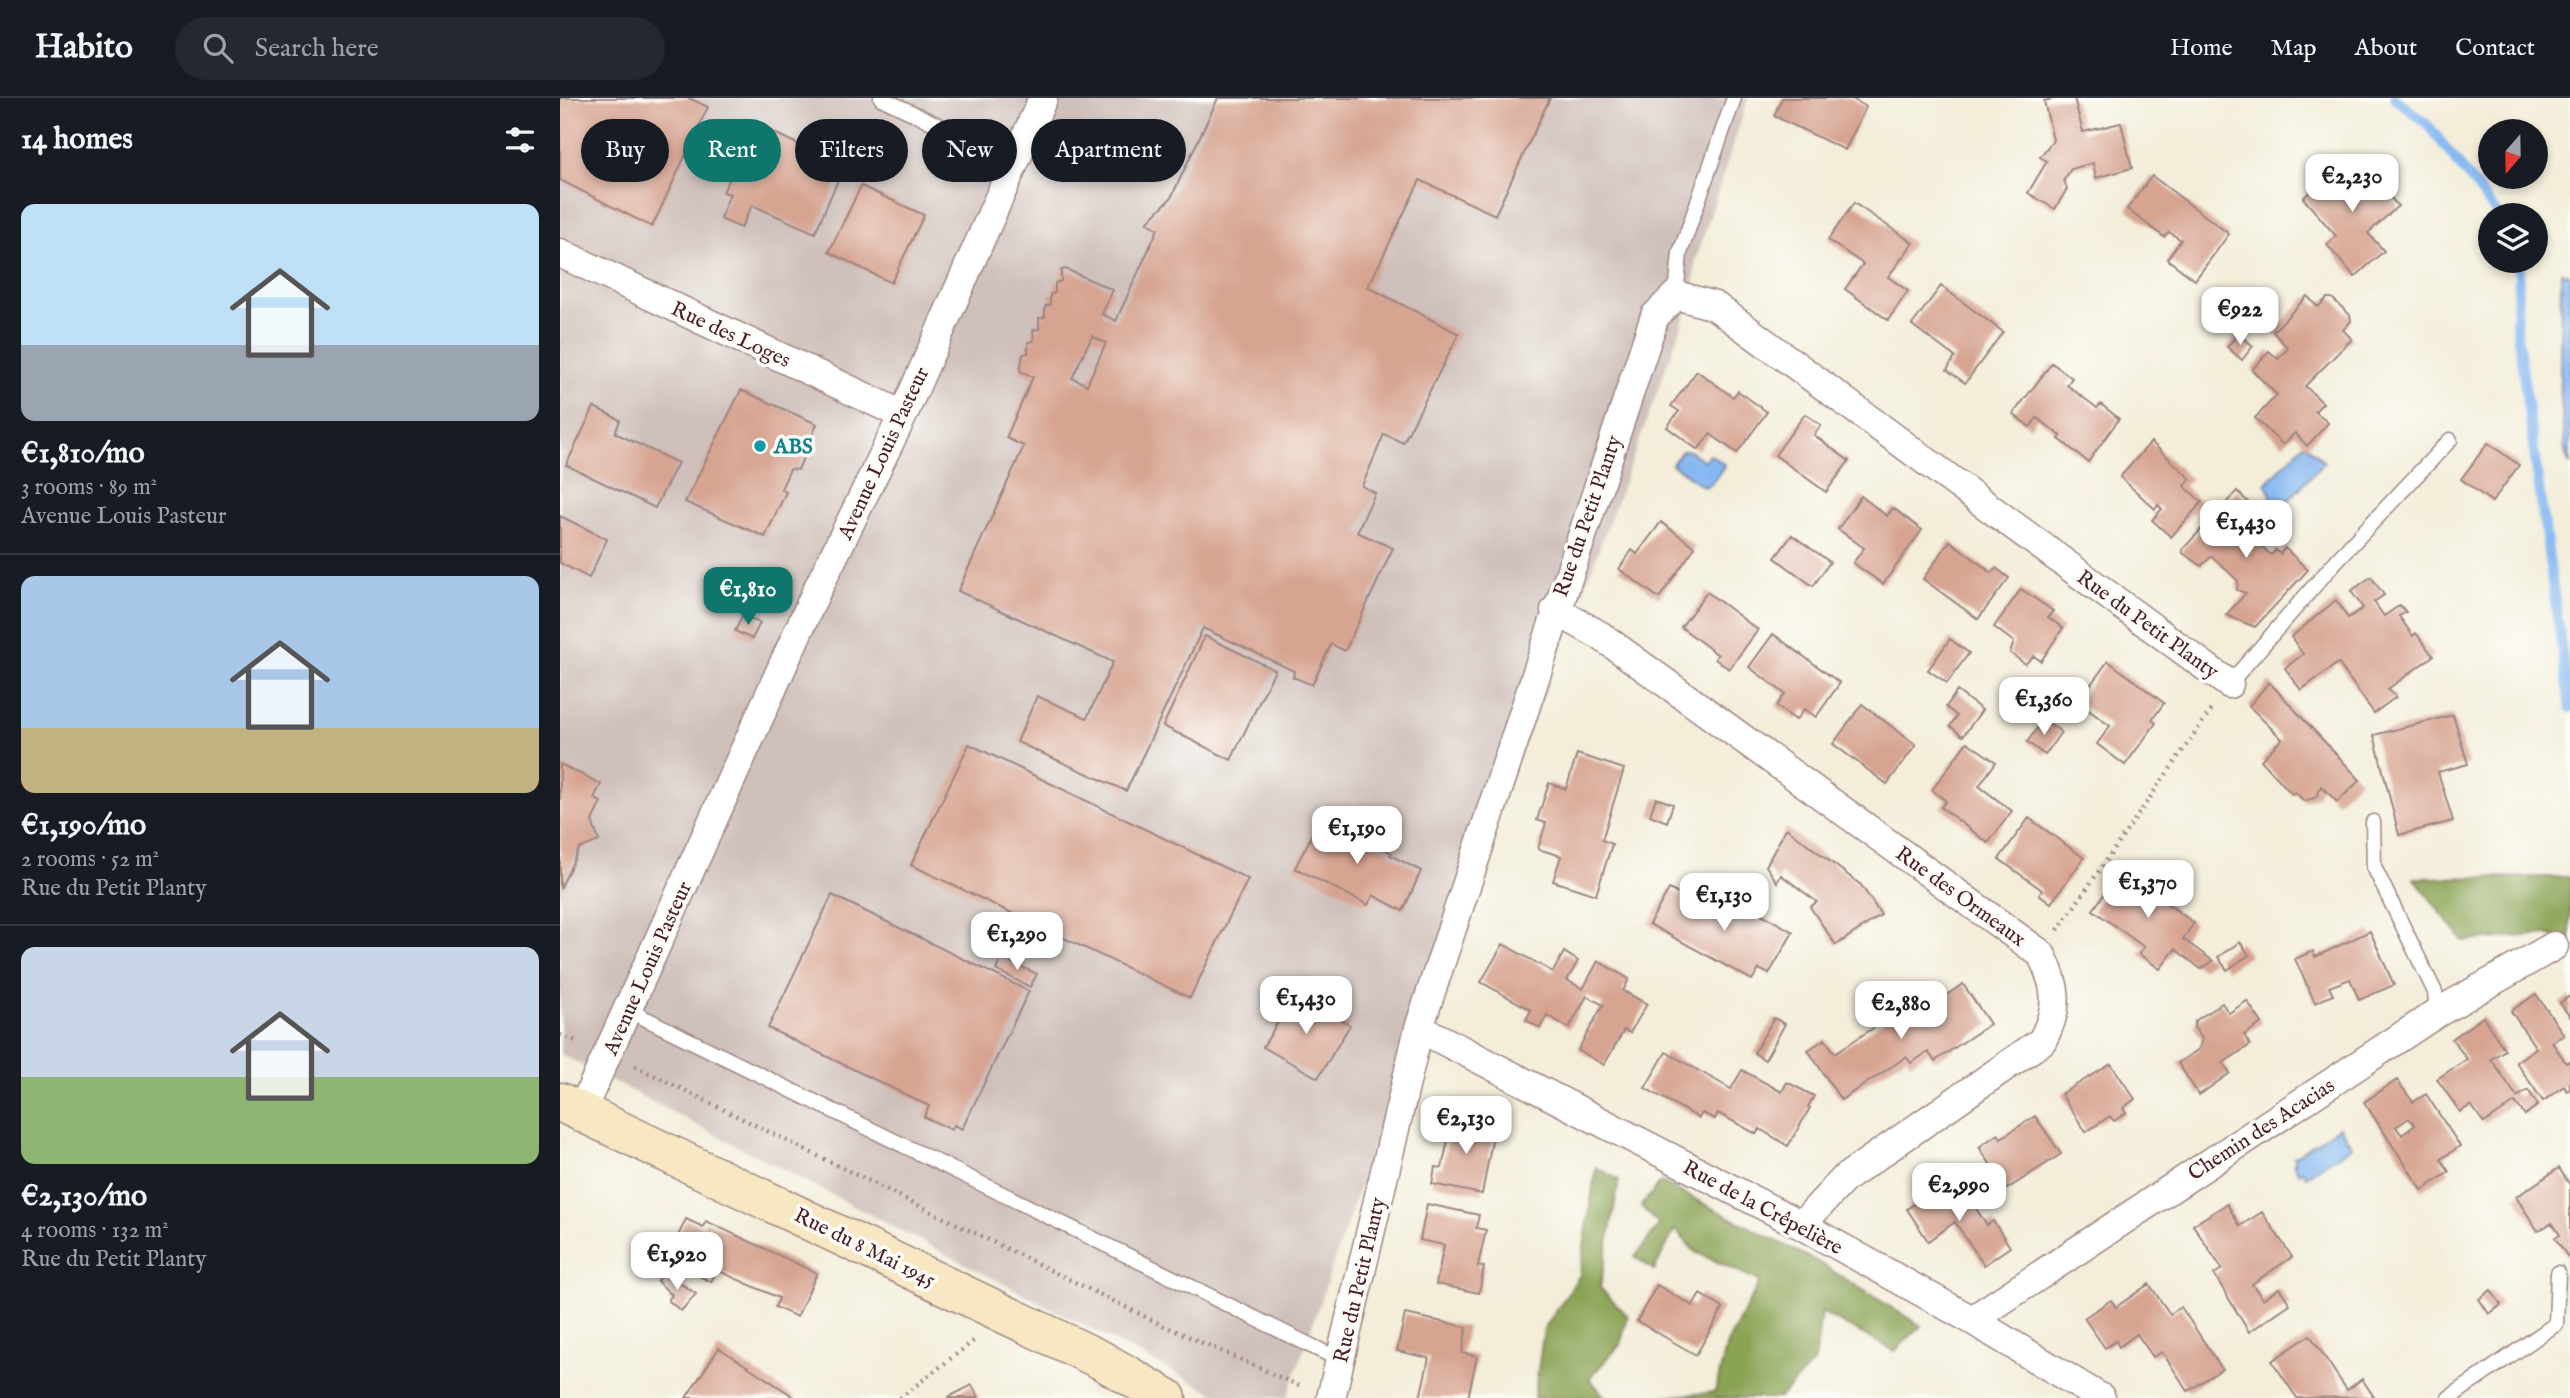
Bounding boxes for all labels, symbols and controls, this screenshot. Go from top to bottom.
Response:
search box [175,17,665,80]
text: Habito [35,27,133,69]
icon: search [199,29,237,67]
text: Search here [255,32,379,65]
text: Home [2170,33,2233,64]
text: Map [2271,33,2317,64]
text: About [2355,33,2417,64]
text: Contact [2455,33,2535,64]
chip: Buy [581,119,669,182]
chip: Rent [683,119,781,182]
chip: Filters [795,119,908,182]
chip: New [922,119,1017,182]
chip: Apartment [1031,119,1186,182]
north arrow [2478,119,2548,189]
map controls [2478,119,2548,273]
text: 14 homes [21,121,133,159]
icon: filters [501,121,539,159]
pin: €2,230 [2295,155,2409,214]
text: €2,230 [2321,162,2383,191]
button: layers [2478,203,2548,273]
icon: home [217,250,343,376]
pin: €922 [2199,288,2281,347]
text: €922 [2217,295,2263,324]
street label: Rue des Loges [666,296,794,375]
street label: Avenue Louis Pasteur [832,363,936,545]
street label: Rue du Petit Planty [1548,431,1629,601]
place label: ABS [773,434,813,461]
text: €1,810/mo [21,435,145,473]
marker: ABS [752,438,768,454]
text: 3 rooms · 89 m² [21,473,157,502]
pin: €1,430 [2189,500,2303,560]
text: Avenue Louis Pasteur [21,502,226,531]
text: €1,430 [2216,508,2276,537]
street label: Rue du Petit Planty [2071,565,2224,686]
pin: €1,810 [691,568,805,627]
text: €1,810 [720,575,776,604]
icon: home [217,622,343,748]
pin: €1,360 [1987,678,2101,737]
text: €1,360 [2015,685,2073,714]
pin: €1,190 [1300,806,1414,866]
text: €1,190/mo [21,807,146,845]
text: €1,190 [1328,814,1386,843]
street label: Rue des Ormeaux [1890,841,2031,954]
text: 2 rooms · 52 m² [21,845,159,874]
pin: €1,370 [2091,860,2205,920]
text: €1,370 [2119,868,2177,897]
text: Rue du Petit Planty [21,874,206,903]
pin: €1,130 [1667,874,1781,933]
street label: Avenue Louis Pasteur [597,877,699,1061]
text: €1,130 [1696,881,1752,910]
pin: €1,290 [960,912,1074,972]
text: €1,290 [987,920,1047,949]
pin: €1,430 [1249,976,1363,1036]
pin: €2,880 [1844,982,1958,1041]
text: €1,430 [1276,984,1336,1013]
text: €2,880 [1871,989,1931,1018]
icon: home [217,993,343,1119]
street label: Chemin des Acacias [2183,1073,2340,1188]
pin: €2,130 [1409,1096,1523,1156]
text: €2,130 [1437,1104,1495,1133]
street label: Rue de la Crêpelière [1678,1155,1847,1262]
pin: €2,990 [1902,1164,2016,1223]
text: €2,990 [1928,1171,1990,1200]
text: €2,130/mo [21,1178,147,1216]
street label: Rue du Petit Planty [1328,1194,1393,1366]
street label: Rue du 8 Mai 1945 [789,1202,940,1294]
text: 4 rooms · 132 m² [21,1216,169,1245]
pin: €1,920 [620,1232,734,1292]
text: €1,920 [647,1240,707,1269]
text: Rue du Petit Planty [21,1245,206,1274]

